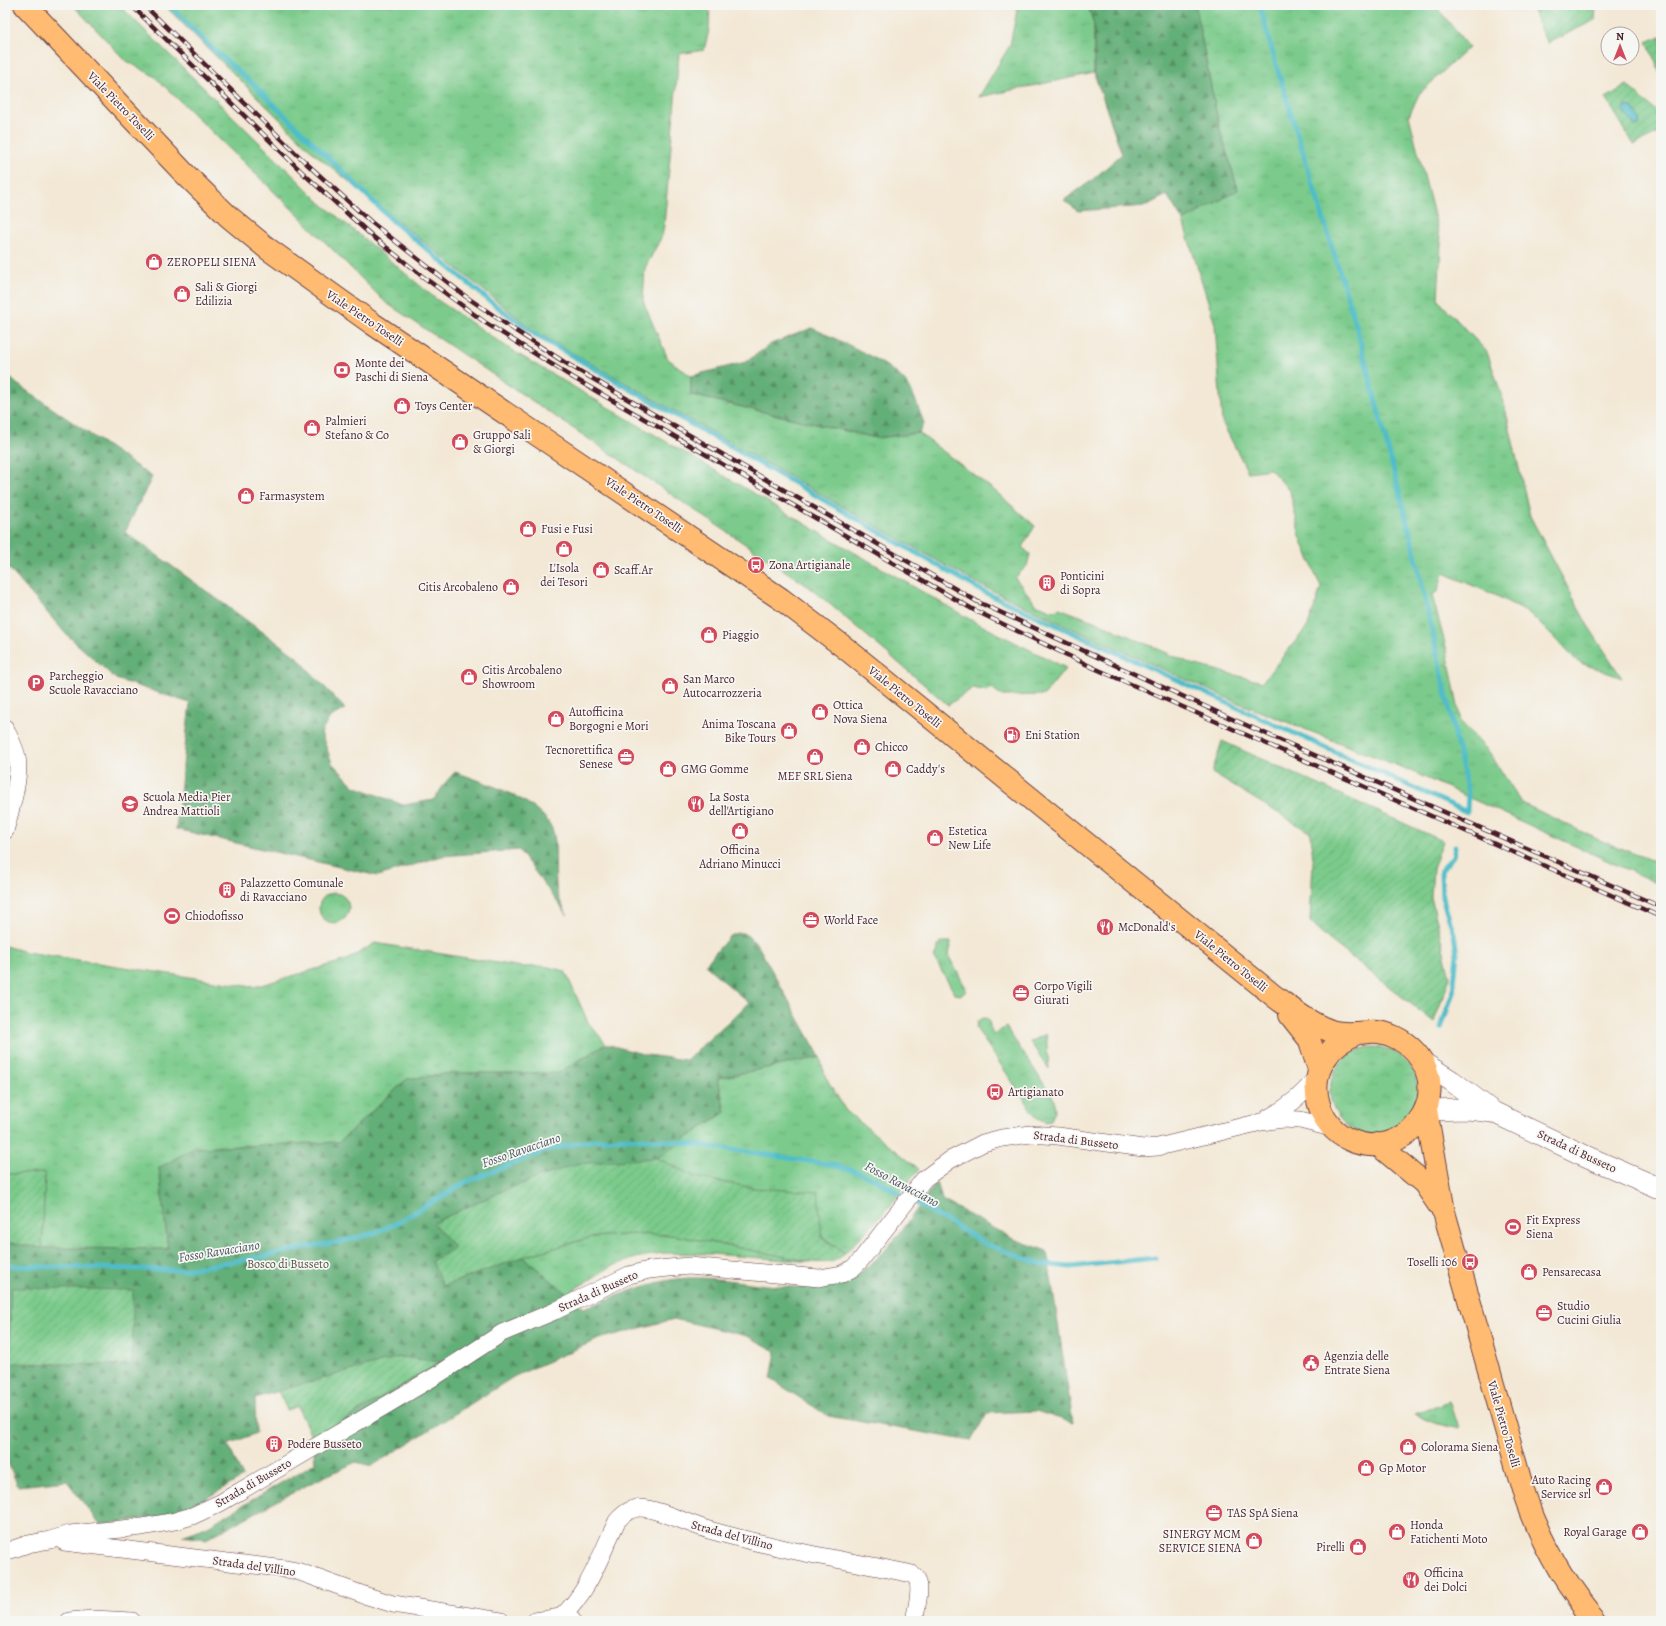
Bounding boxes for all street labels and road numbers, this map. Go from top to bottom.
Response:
street label: Viale Pietro Toselli [83,67,158,144]
street label: Viale Pietro Toselli [322,286,407,350]
street label: Viale Pietro Toselli [601,473,686,537]
street label: Viale Pietro Toselli [864,662,945,731]
street label: Viale Pietro Toselli [1190,926,1271,995]
street label: Strada di Busseto [1535,1126,1619,1176]
street label: Strada di Busseto [1033,1127,1119,1153]
street label: Strada di Busseto [556,1266,640,1316]
street label: Viale Pietro Toselli [1484,1378,1524,1469]
street label: Strada di Busseto [212,1455,294,1511]
street label: Strada del Villino [689,1516,775,1554]
street label: Strada del Villino [211,1552,297,1580]

